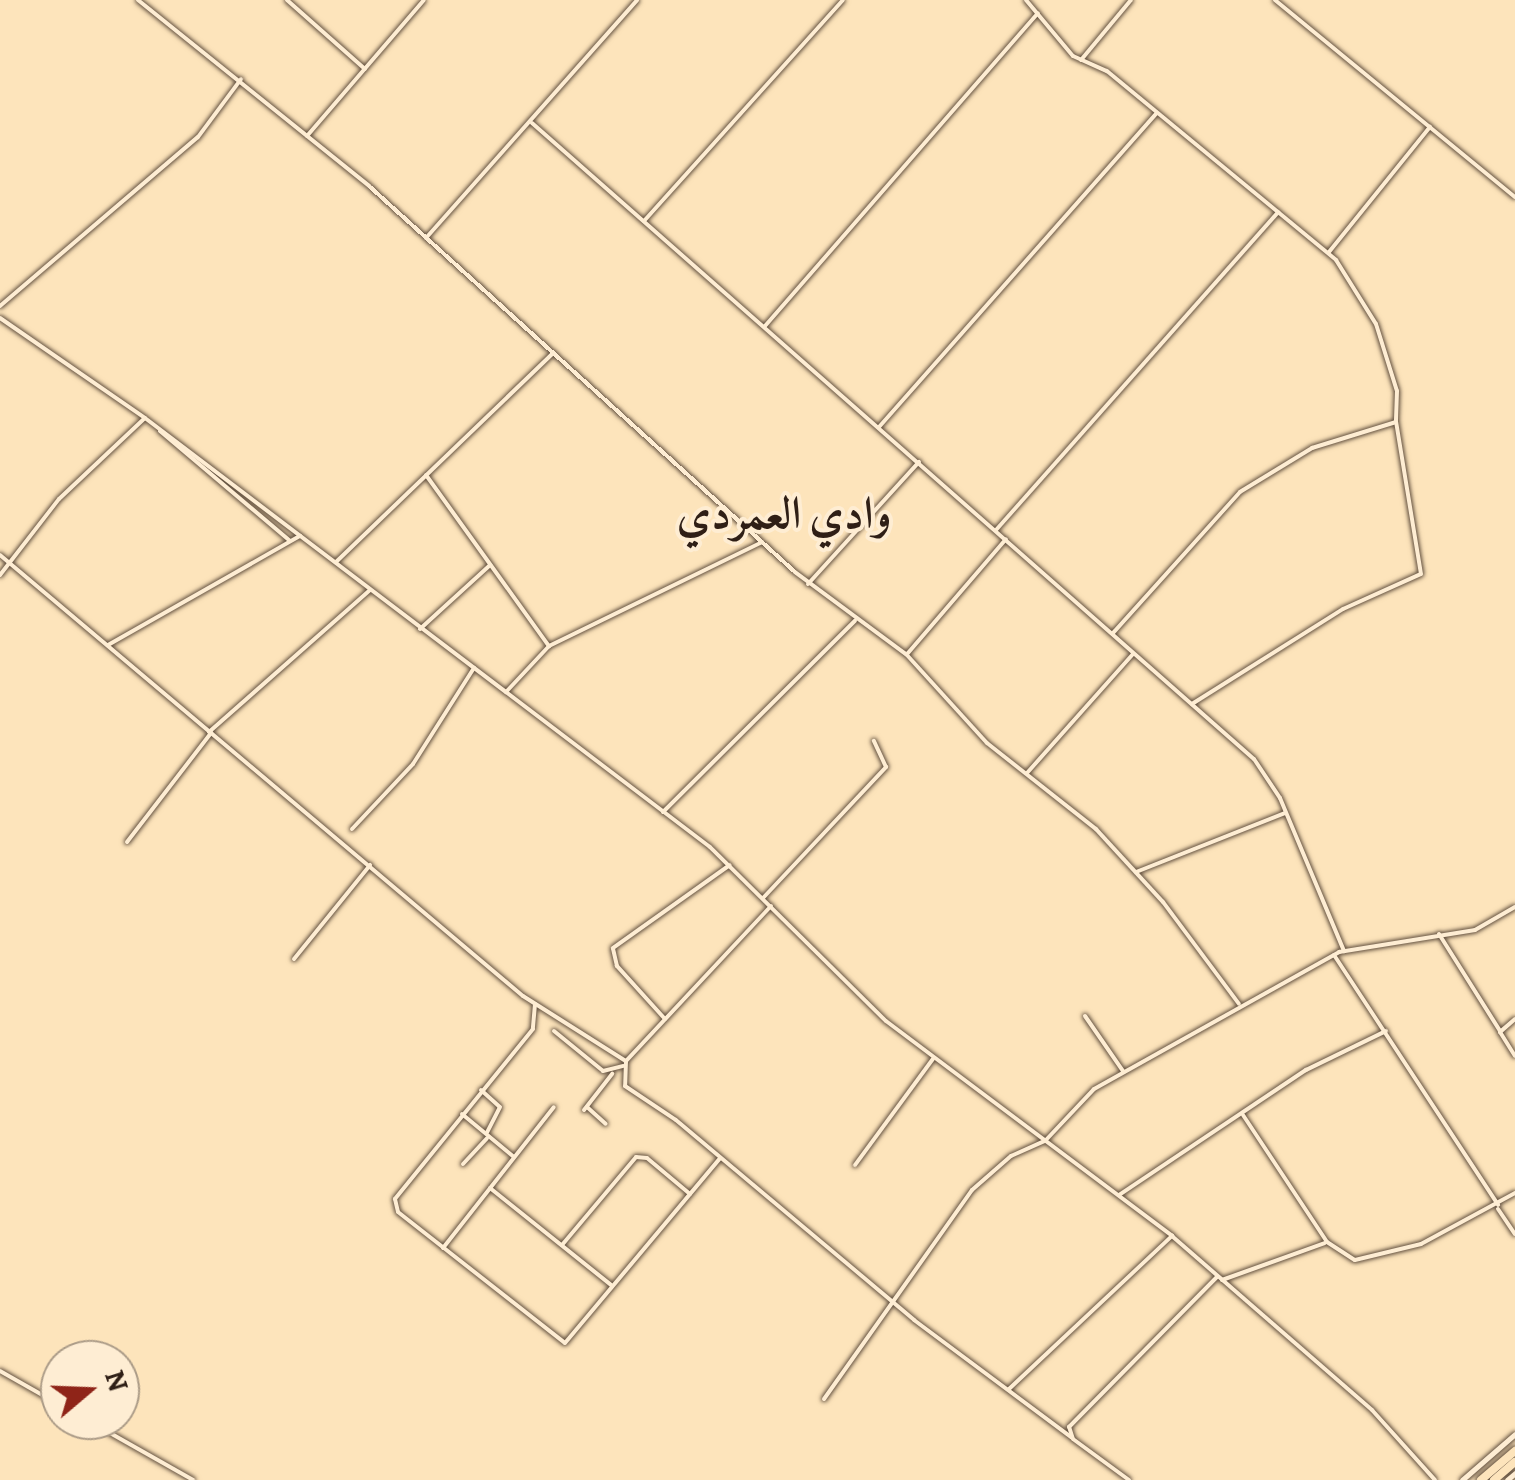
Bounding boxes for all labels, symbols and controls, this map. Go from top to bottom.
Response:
district label: وادي العمردي [676,487,892,541]
north arrow [40,1340,140,1440]
text: N [95,1365,138,1397]

